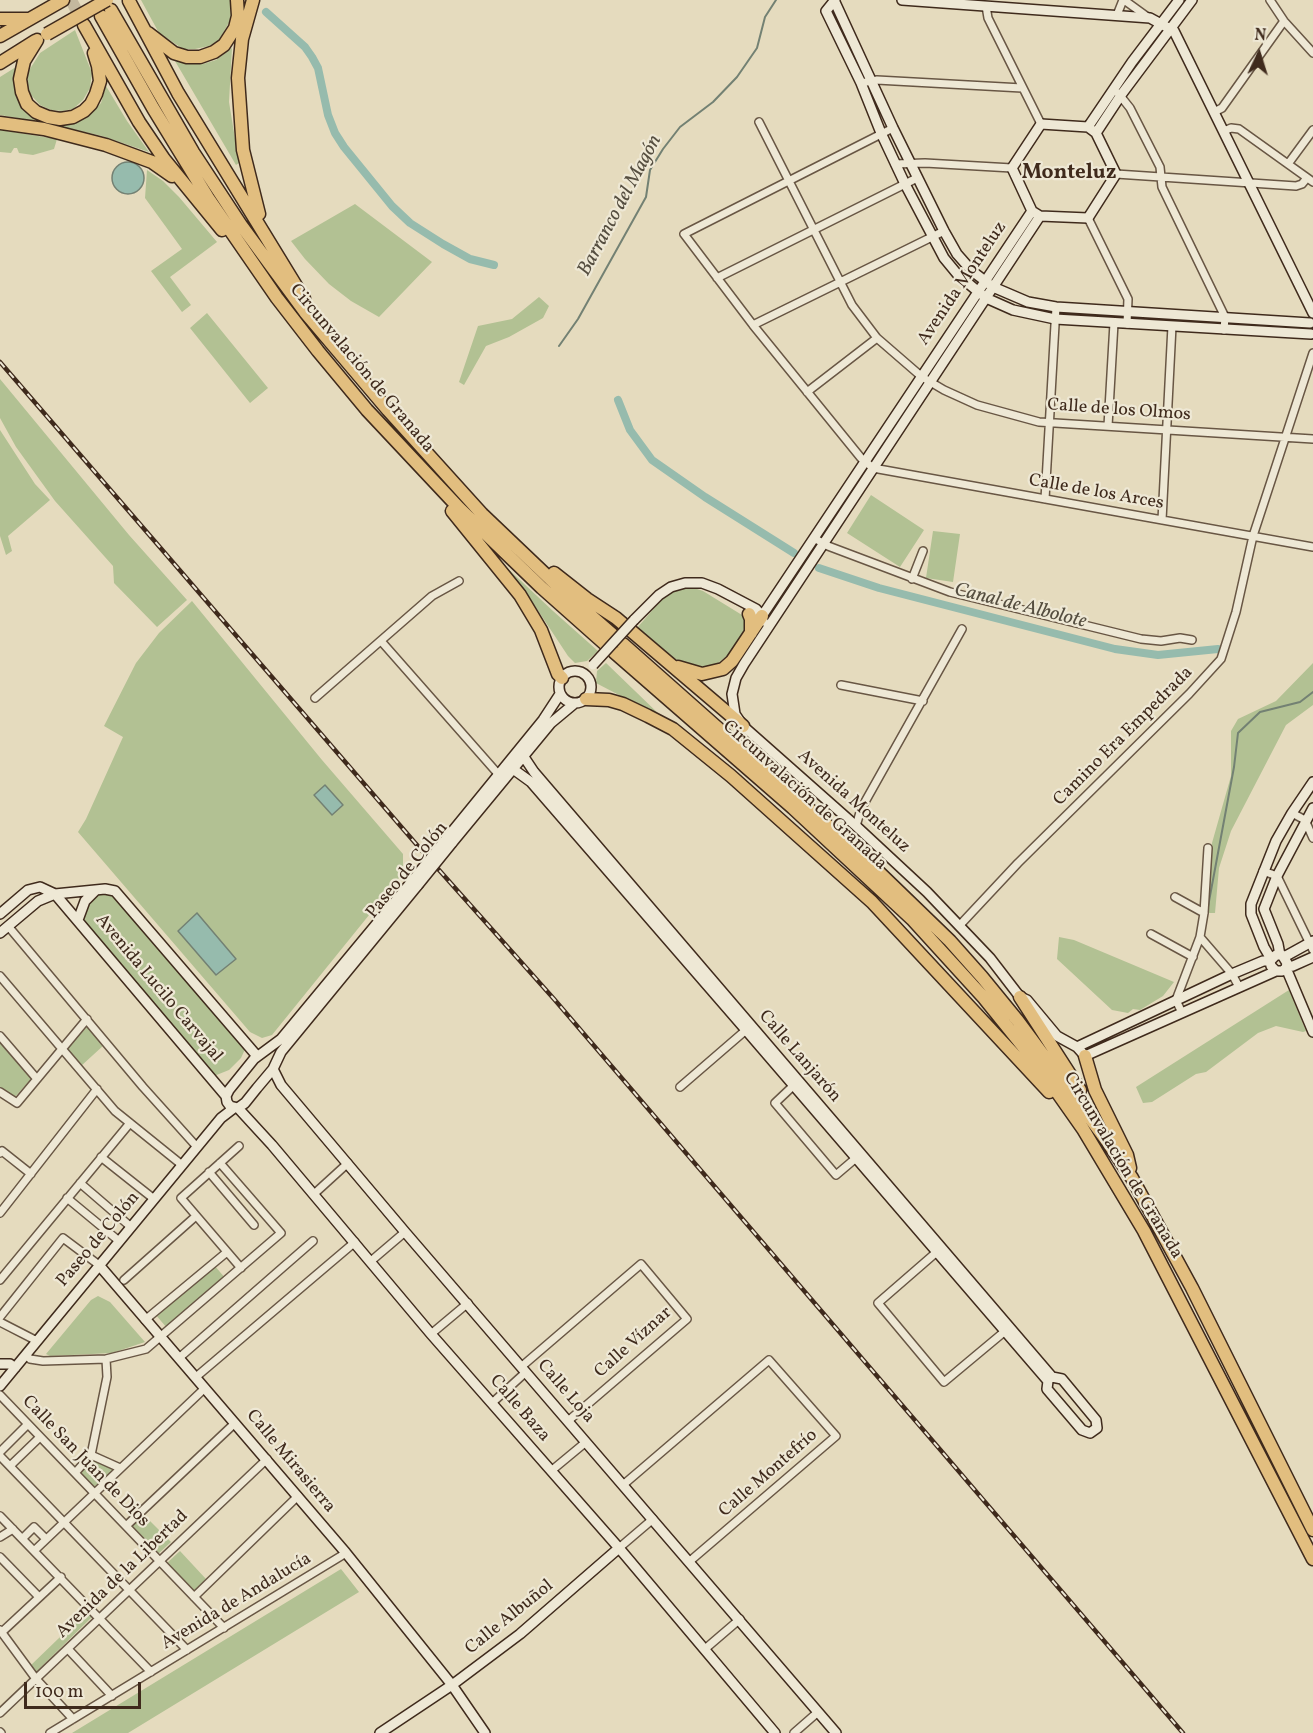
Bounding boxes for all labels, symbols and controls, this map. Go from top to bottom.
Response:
north arrow [1229,24,1289,84]
text: N [1254,25,1267,47]
water label: Barranco del Magón [574,131,668,281]
district label: Monteluz [1022,161,1116,187]
street label: Avenida Monteluz [914,218,1012,350]
street label: Circunvalación de Granada [284,280,438,458]
street label: Calle de los Olmos [1046,395,1192,427]
street label: Calle de los Arces [1027,470,1165,516]
water label: Canal de Albolote [951,579,1089,635]
street label: Camino Era Empedrada [1050,663,1198,811]
street label: Circunvalación de Granada [717,716,891,876]
street label: Avenida Monteluz [792,746,914,858]
street label: Paseo de Colón [362,818,454,924]
street label: Avenida Lucilo Carvajal [90,911,226,1067]
street label: Calle Lanjarón [753,1006,845,1108]
street label: Circunvalación de Granada [1058,1069,1186,1263]
street label: Paseo de Colón [53,1188,145,1292]
street label: Calle Víznar [591,1303,677,1383]
street label: Calle Loja [531,1356,599,1428]
street label: Calle Baza [484,1371,554,1447]
street label: Calle San Juan de Dios [17,1392,153,1532]
street label: Calle Mirasierra [241,1406,339,1518]
street label: Calle Montefrío [715,1425,823,1523]
street label: Avenida de la Libertad [52,1506,194,1644]
street label: Avenida de Andalucía [158,1549,316,1655]
street label: Calle Albuñol [462,1576,558,1660]
scale bar [27,1670,144,1708]
text: 100 m [35,1680,84,1705]

